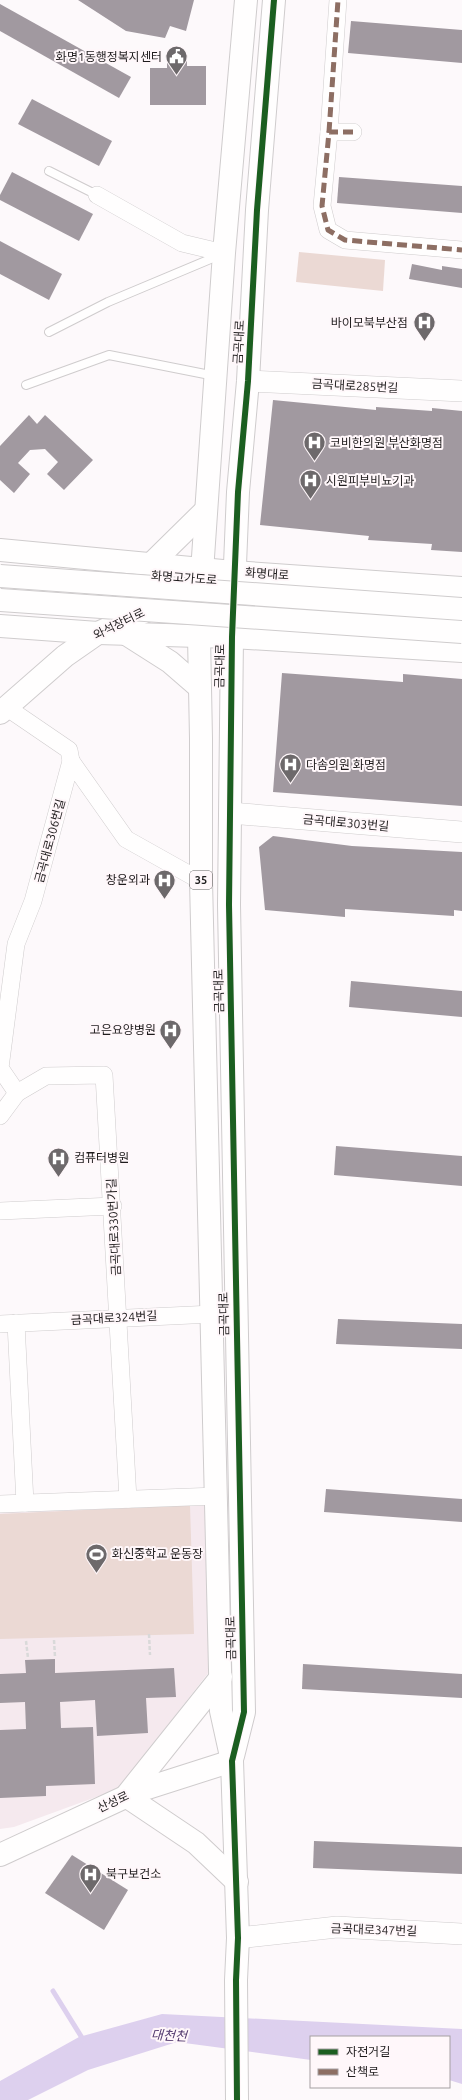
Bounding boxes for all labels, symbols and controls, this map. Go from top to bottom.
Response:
public building icon: 화명1동행정복지센터 [164,44,190,77]
place label: 화명1동행정복지센터 [56,50,162,63]
hospital icon: 바이모북부산점 [411,310,437,343]
place label: 바이모북부산점 [331,316,408,329]
street label: 금곡대로 [231,320,246,364]
street label: 금곡대로285번길 [311,377,399,394]
hospital icon: 코비한의원 부산화명점 [302,430,328,463]
place label: 코비한의원 부산화명점 [330,436,443,449]
hospital icon: 시원피부비뇨기과 [298,468,324,501]
place label: 시원피부비뇨기과 [326,474,414,487]
street label: 화명대로 [245,565,290,582]
street label: 화명고가도로 [151,569,218,586]
street label: 와석장터로 [91,606,146,641]
street label: 금곡대로 [213,644,226,688]
hospital icon: 다솜의원 화명점 [278,752,304,785]
place label: 다솜의원 화명점 [306,758,386,771]
street label: 금곡대로306번길 [32,797,67,884]
street label: 금곡대로303번길 [302,812,390,833]
hospital icon: 창운외과 [152,867,178,900]
road number: 35 [190,871,212,889]
place label: 창운외과 [106,873,150,886]
street label: 금곡대로 [212,969,225,1013]
hospital icon: 고은요양병원 [158,1017,184,1050]
place label: 고은요양병원 [90,1023,156,1036]
hospital icon: 컴퓨터병원 [45,1145,71,1178]
place label: 컴퓨터병원 [74,1151,129,1164]
street label: 금곡대로330번가길 [104,1178,123,1276]
street label: 금곡대로 [217,1292,230,1336]
street label: 금곡대로324번길 [70,1309,158,1326]
sports icon: 화신중학교 운동장 [83,1541,109,1574]
place label: 화신중학교 운동장 [112,1547,203,1560]
street label: 금곡대로 [224,1616,237,1660]
street label: 산성로 [95,1789,131,1814]
hospital icon: 북구보건소 [77,1861,103,1894]
place label: 북구보건소 [106,1867,161,1880]
street label: 금곡대로347번길 [331,1921,417,1938]
water label: 대천천 [151,2027,188,2043]
legend [310,2036,450,2088]
text: 자전거길 [346,2045,390,2058]
text: 산책로 [346,2065,379,2078]

